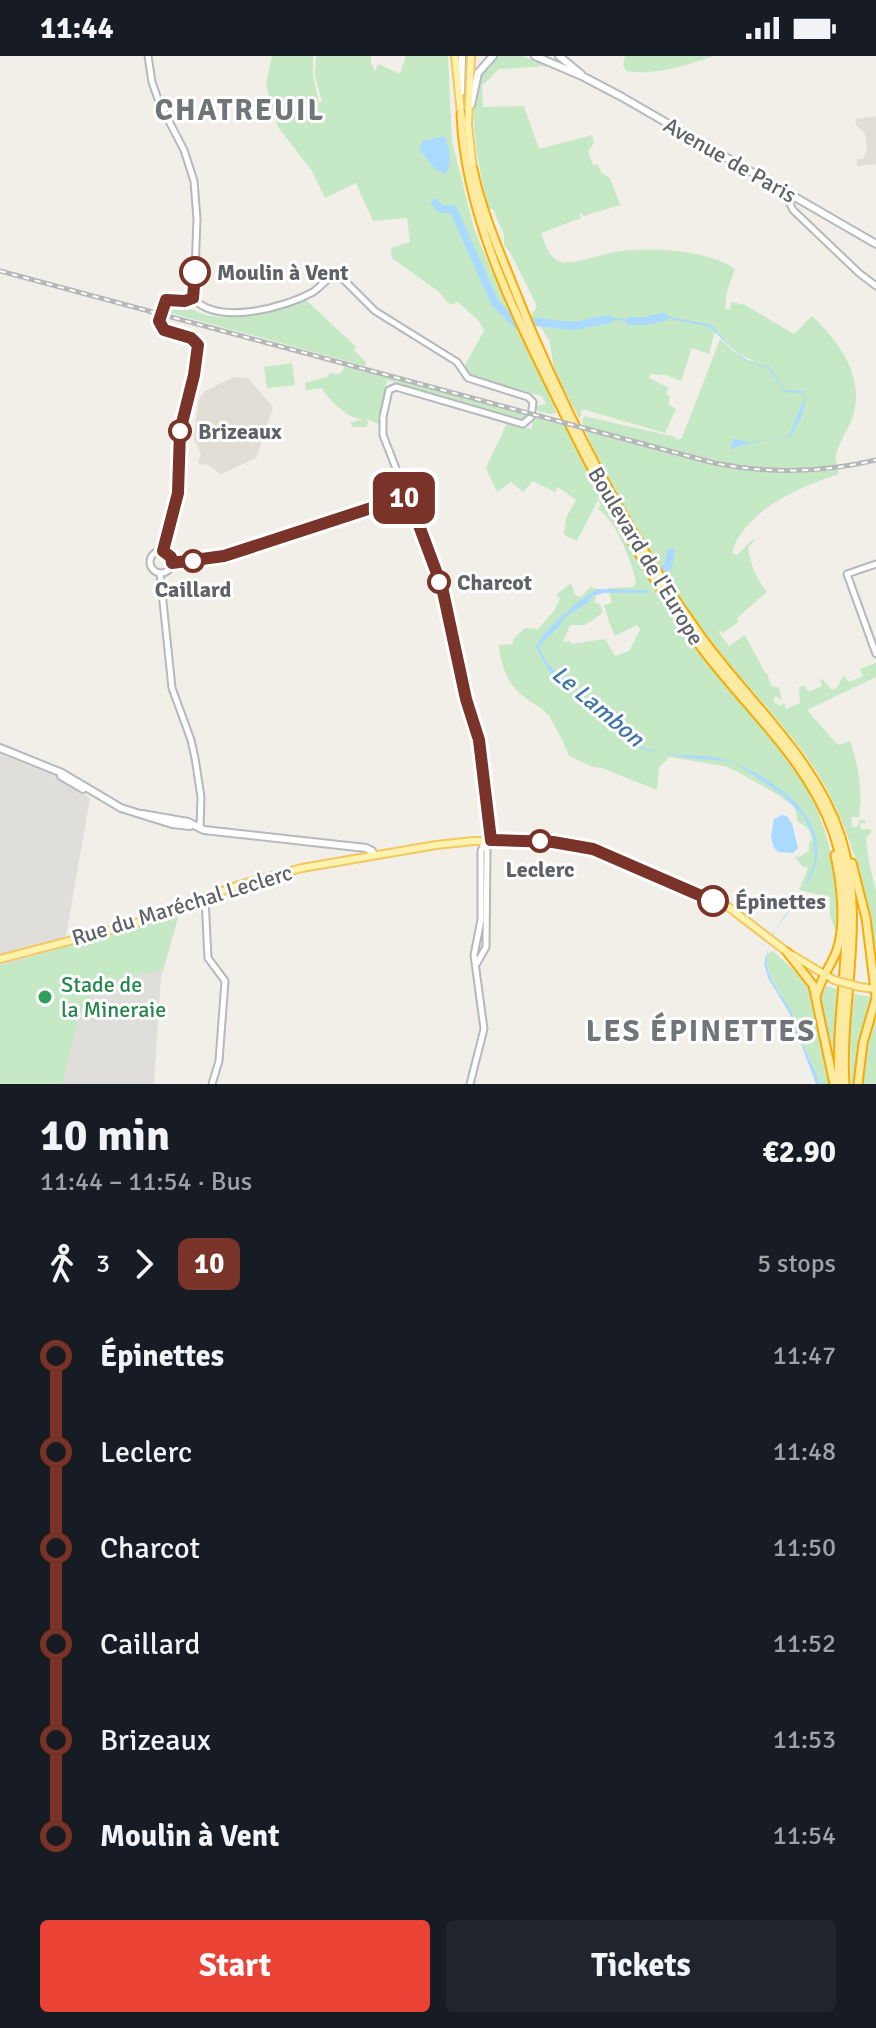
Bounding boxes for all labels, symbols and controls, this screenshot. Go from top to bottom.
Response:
text: 11:44 [40,10,114,47]
district label: CHATREUIL [155,92,325,129]
street label: Avenue de Paris [659,111,801,209]
marker: Moulin à Vent [180,257,210,287]
place label: Moulin à Vent [217,259,349,286]
place label: Brizeaux [198,418,282,445]
marker: Brizeaux [169,420,191,442]
street label: Boulevard de l'Europe [582,462,710,650]
line badge: 10 [368,472,440,524]
text: 10 [389,481,419,515]
marker: Caillard [182,550,204,572]
place label: Charcot [457,569,532,596]
marker: Charcot [428,571,450,593]
place label: Caillard [155,576,231,603]
water label: Le Lambon [546,659,651,754]
marker: Leclerc [529,830,551,852]
place label: Leclerc [505,856,575,883]
street label: Rue du Maréchal Leclerc [69,859,295,951]
marker: Épinettes [698,886,728,916]
place label: Épinettes [735,888,826,915]
place label: Stade de la Mineraie [61,971,166,1023]
marker: Stade de la Mineraie [36,988,54,1006]
district label: LES ÉPINETTES [586,1012,816,1050]
text: 10 min [40,1109,170,1163]
text: €2.90 [763,1134,836,1171]
text: 11:44 – 11:54 · Bus [40,1166,252,1198]
icon: walk [40,1242,84,1286]
icon: forward [122,1242,166,1286]
text: 10 [194,1247,224,1281]
text: 3 [96,1248,110,1280]
text: 5 stops [757,1248,836,1280]
text: Épinettes [100,1338,224,1375]
text: 11:47 [773,1340,836,1372]
text: Leclerc [100,1434,192,1471]
text: 11:48 [773,1436,836,1468]
text: Charcot [100,1530,200,1567]
text: 11:50 [773,1532,836,1564]
text: Caillard [100,1626,201,1663]
text: 11:52 [773,1628,836,1660]
text: Brizeaux [100,1722,211,1759]
text: 11:53 [773,1724,836,1756]
text: Moulin à Vent [100,1818,279,1855]
text: 11:54 [773,1820,836,1852]
button: Start [40,1920,430,2012]
button: Tickets [446,1920,836,2012]

